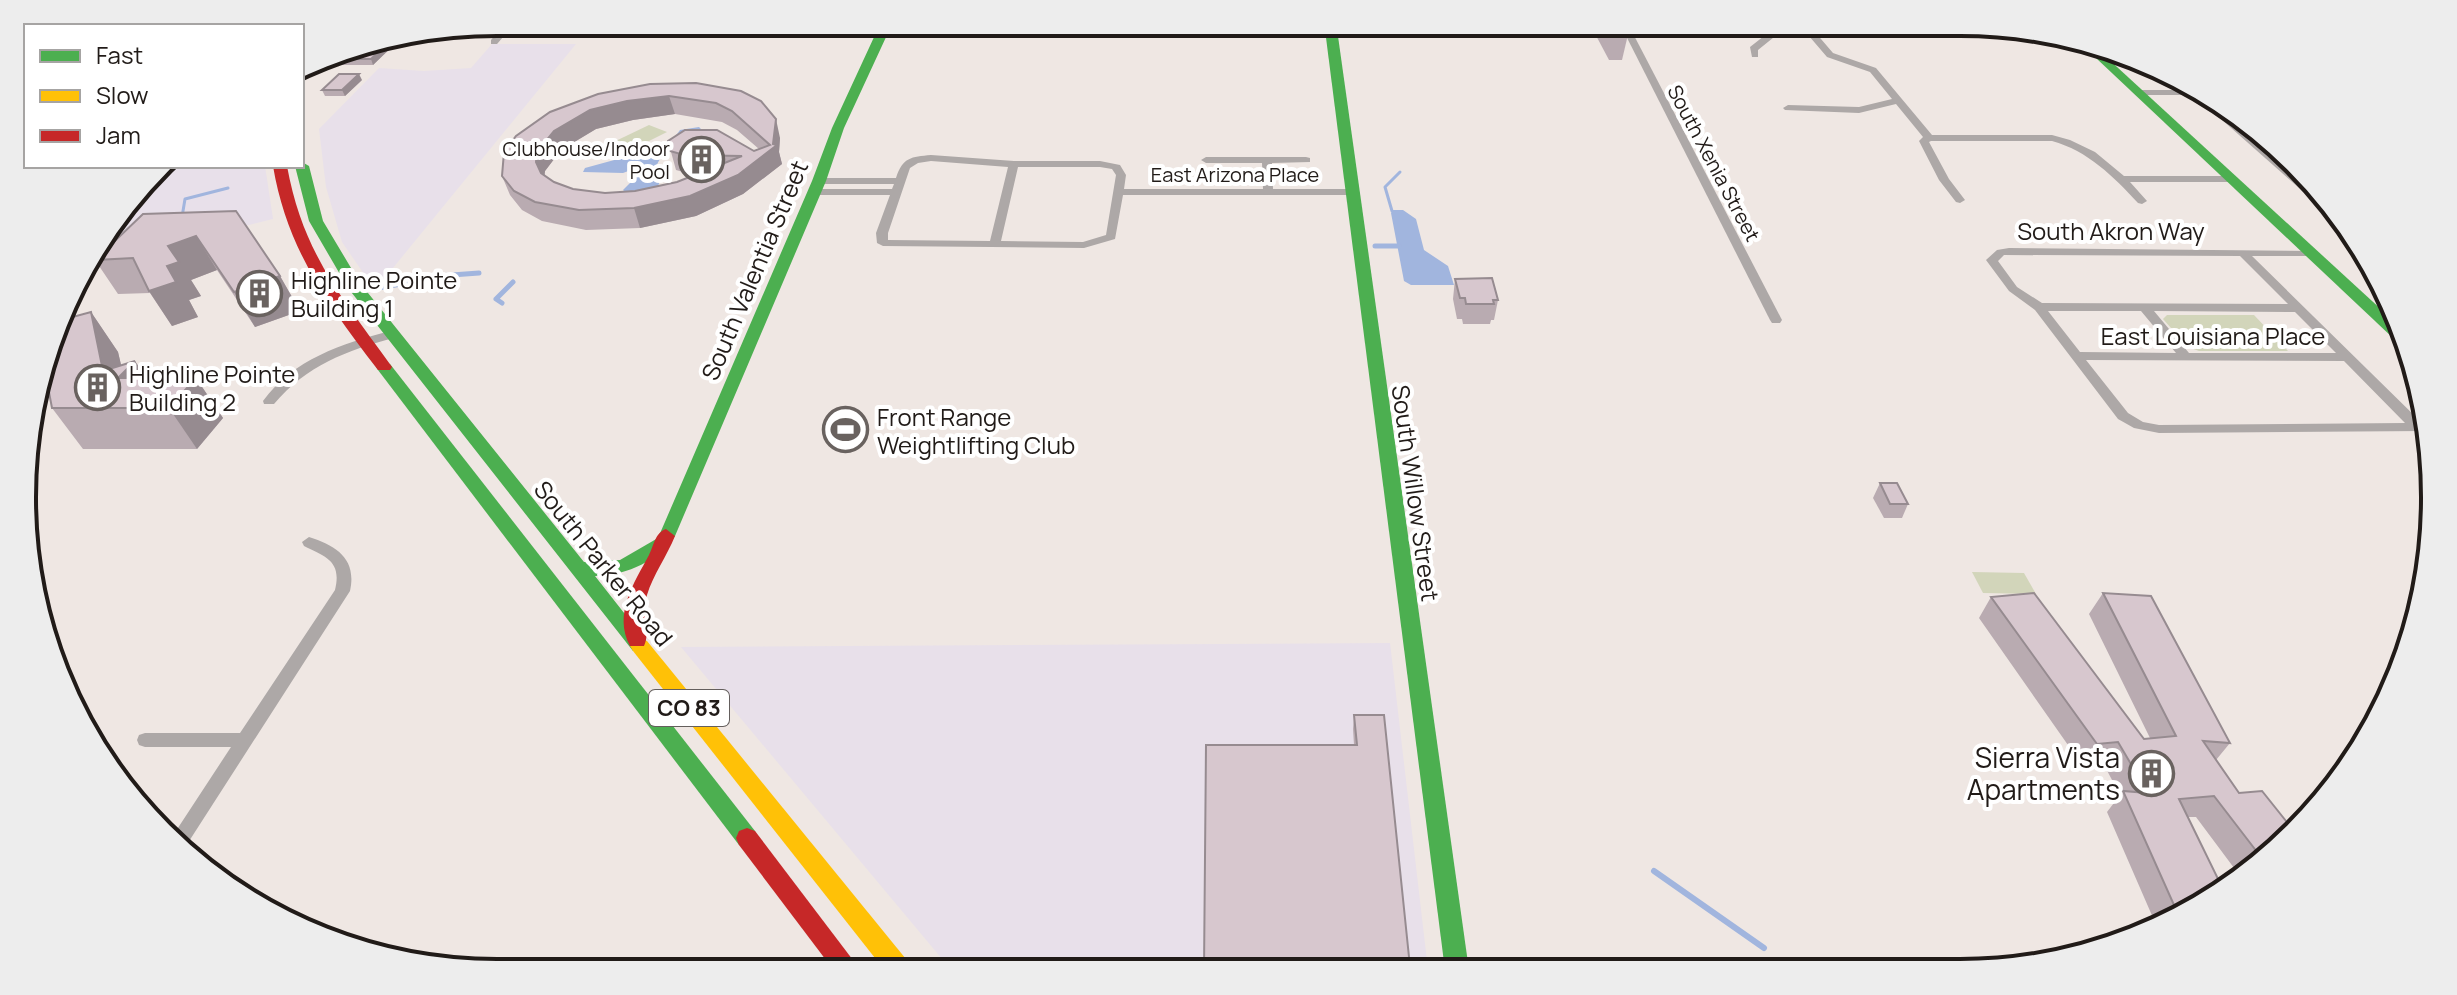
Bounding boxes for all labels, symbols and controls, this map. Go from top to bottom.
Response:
legend [24,24,304,168]
text: Fast [96,38,143,71]
text: Slow [96,78,149,111]
street label: South Xenia Street [1661,80,1767,246]
text: Jam [96,118,141,151]
place label: Clubhouse/Indoor Pool [503,135,670,185]
building icon: Clubhouse/Indoor Pool [677,136,725,184]
street label: South Valentia Street [693,155,815,385]
street label: East Arizona Place [1151,161,1319,188]
street label: South Akron Way [2017,214,2205,247]
place label: Highline Pointe Building 1 [291,263,457,324]
building icon: Highline Pointe Building 1 [236,269,284,317]
street label: East Louisiana Place [2101,319,2325,352]
place label: Highline Pointe Building 2 [129,357,295,418]
building icon: Highline Pointe Building 2 [74,363,122,411]
street label: South Willow Street [1384,383,1448,603]
place label: Front Range Weightlifting Club [877,400,1075,461]
sports icon: Front Range Weightlifting Club [822,406,870,454]
street label: South Parker Road [527,473,681,653]
road number: CO 83 [649,690,729,726]
place label: Sierra Vista Apartments [1967,738,2120,808]
building icon: Sierra Vista Apartments [2127,749,2175,797]

